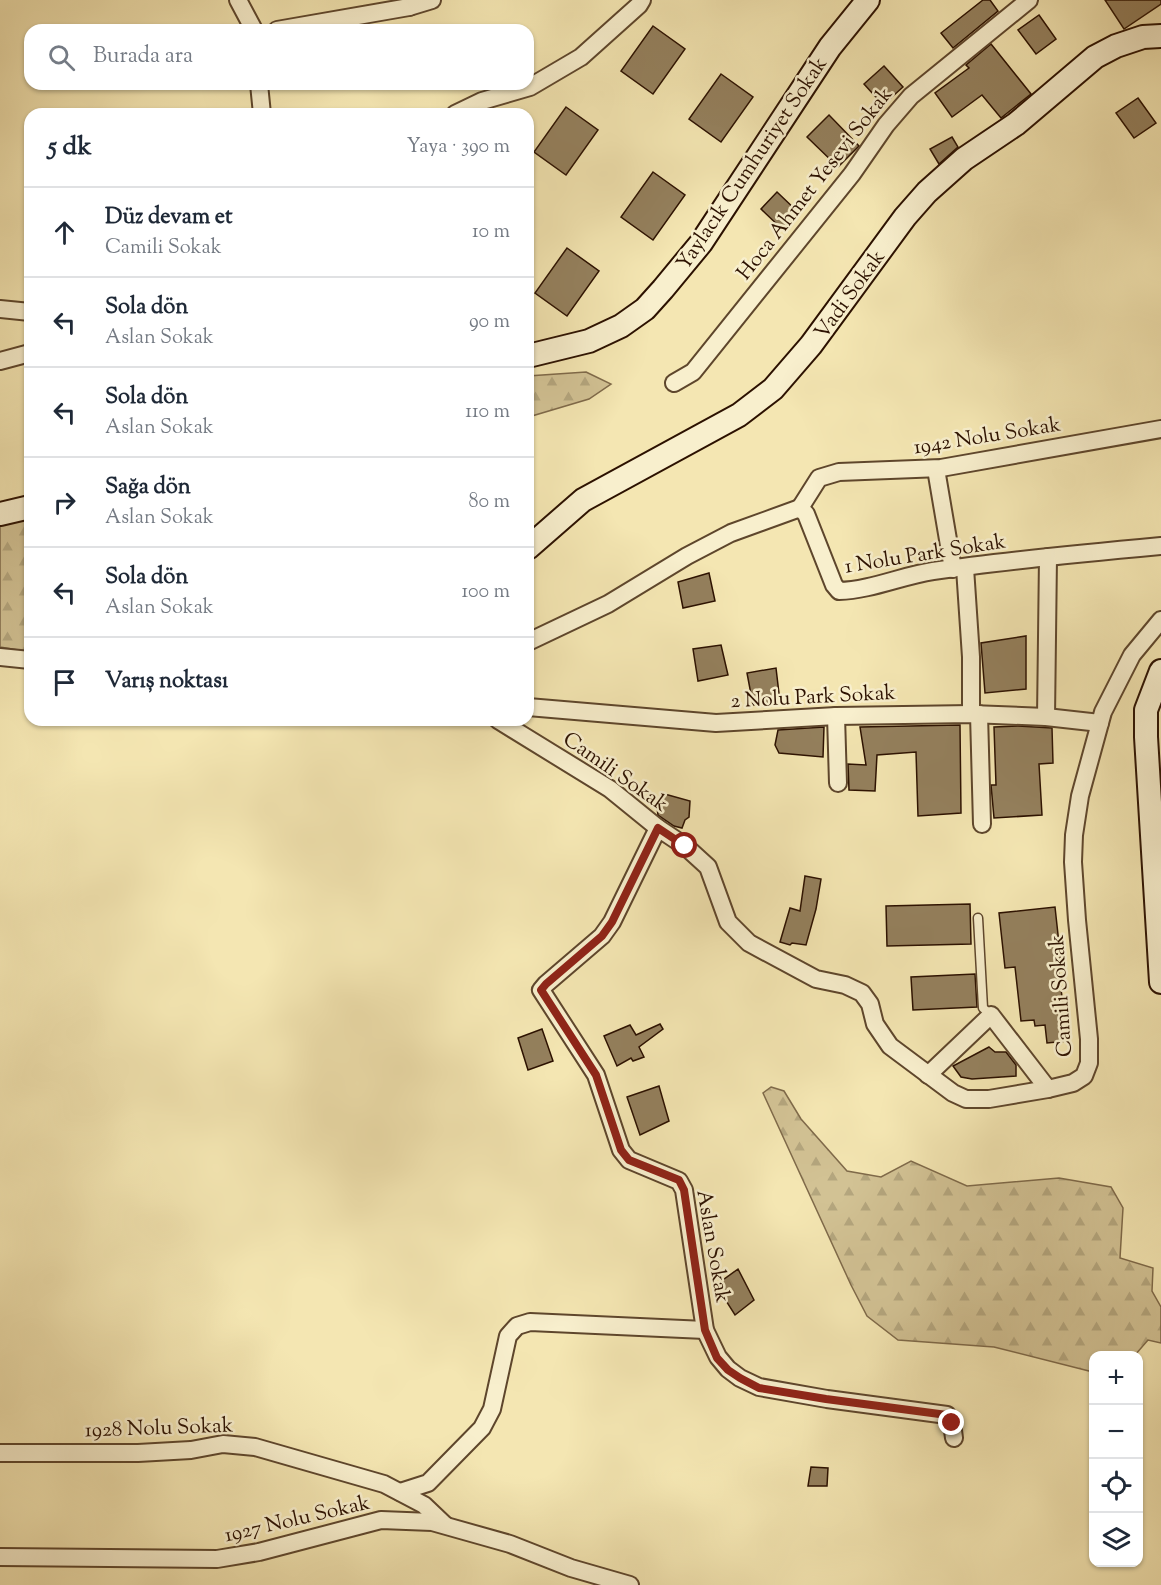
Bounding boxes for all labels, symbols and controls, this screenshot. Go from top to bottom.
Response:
search box [24,24,534,90]
icon: search [45,41,78,74]
text: Burada ara [93,41,193,73]
street label: Yaylacık Cumhuriyet Sokak [670,51,836,277]
street label: Hoca Ahmet Yesevi Sokak [731,81,901,287]
text: 5 dk [48,129,92,166]
text: Yaya · 390 m [406,133,510,162]
text: Düz devam et [105,202,232,234]
icon: ahead [48,216,81,249]
text: 10 m [472,218,510,247]
text: Camili Sokak [105,234,222,263]
street label: Vadi Sokak [808,244,894,346]
text: Sola dön [105,292,188,324]
icon: left [48,306,81,339]
text: 90 m [469,308,510,337]
text: Aslan Sokak [105,324,214,353]
text: Sola dön [105,382,188,414]
icon: left [48,396,81,429]
text: 110 m [465,398,510,427]
street label: 1942 Nolu Sokak [912,410,1064,463]
text: Aslan Sokak [105,414,214,443]
text: Sağa dön [105,472,191,504]
icon: right [48,486,81,519]
text: 80 m [469,488,510,517]
text: Aslan Sokak [105,504,214,533]
street label: 1 Nolu Park Sokak [843,527,1009,583]
text: Sola dön [105,562,188,594]
icon: left [48,576,81,609]
text: 100 m [461,578,510,607]
text: Aslan Sokak [105,594,214,623]
icon: arrive [48,666,81,699]
text: Varış noktası [105,666,228,698]
street label: 2 Nolu Park Sokak [730,679,897,717]
street label: Camili Sokak [556,725,674,820]
route start [671,832,697,858]
street label: Camili Sokak [1043,933,1081,1058]
street label: Aslan Sokak [687,1188,737,1306]
map controls [1089,1351,1143,1567]
button: + [1089,1351,1143,1405]
button: − [1089,1405,1143,1459]
route end [938,1409,964,1435]
street label: 1928 Nolu Sokak [84,1411,234,1447]
button: locate [1089,1459,1143,1513]
street label: 1927 Nolu Sokak [222,1489,374,1551]
button: layers [1089,1513,1143,1567]

